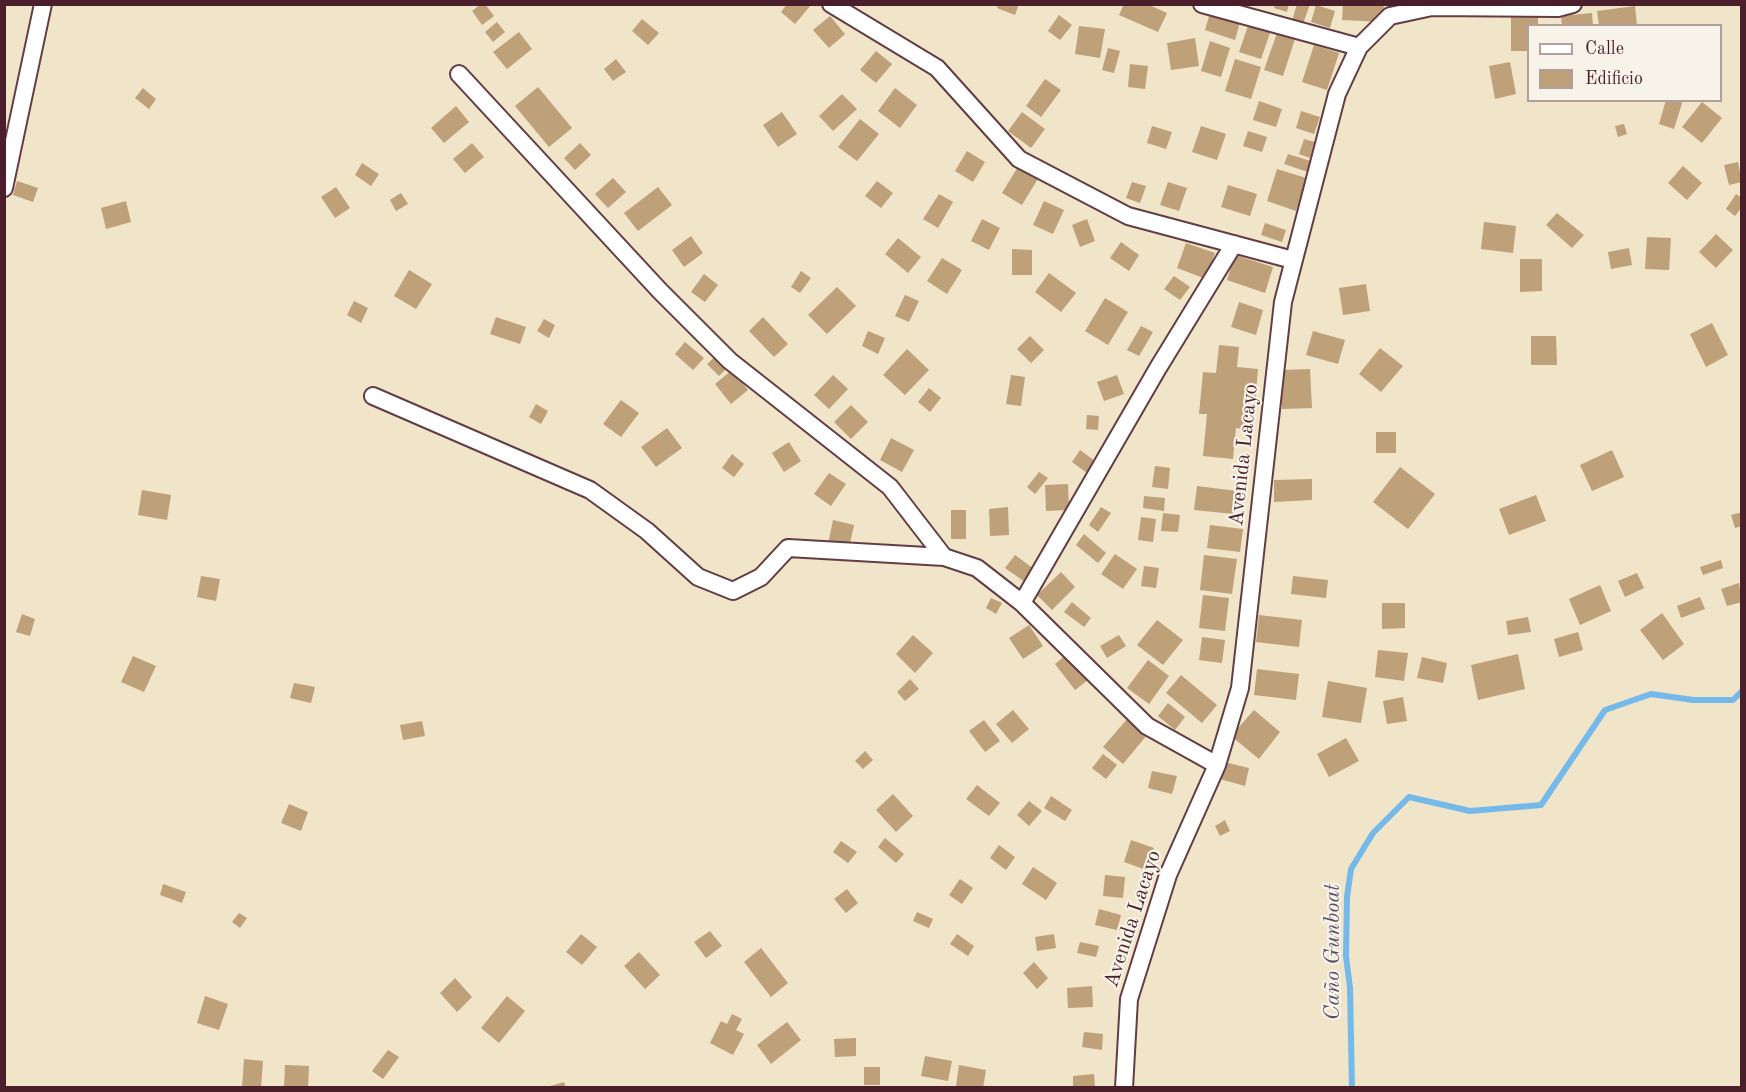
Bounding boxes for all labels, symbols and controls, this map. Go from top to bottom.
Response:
legend [1527,24,1722,102]
text: Calle [1585,40,1624,58]
text: Edificio [1585,70,1643,88]
street label: Avenida Lacayo [1224,383,1264,527]
street label: Avenida Lacayo [1099,847,1167,991]
water label: Caño Gunboat [1320,884,1346,1020]

